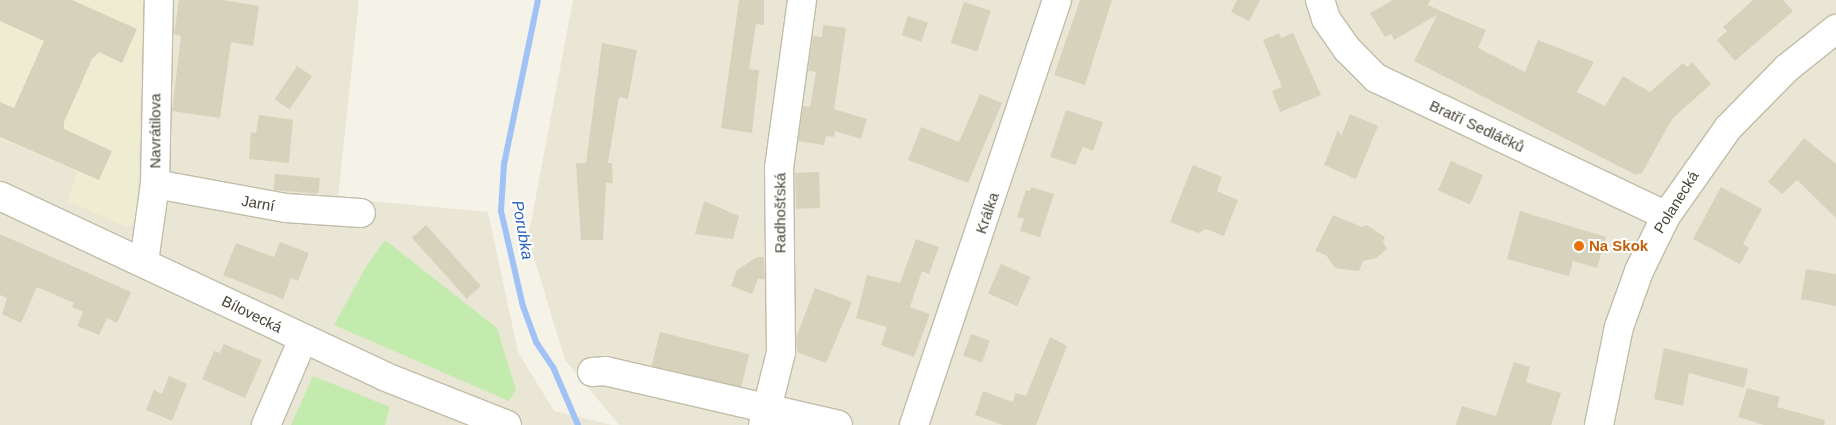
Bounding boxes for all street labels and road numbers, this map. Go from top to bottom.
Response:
street label: Navrátilova [146,93,164,169]
street label: Bratří Sedláčků [1427,96,1527,156]
street label: Polanecká [1650,168,1702,236]
street label: Radhošťská [771,173,789,253]
street label: Králka [972,190,1002,236]
street label: Jarní [240,191,276,215]
street label: Bílovecká [219,292,285,336]

